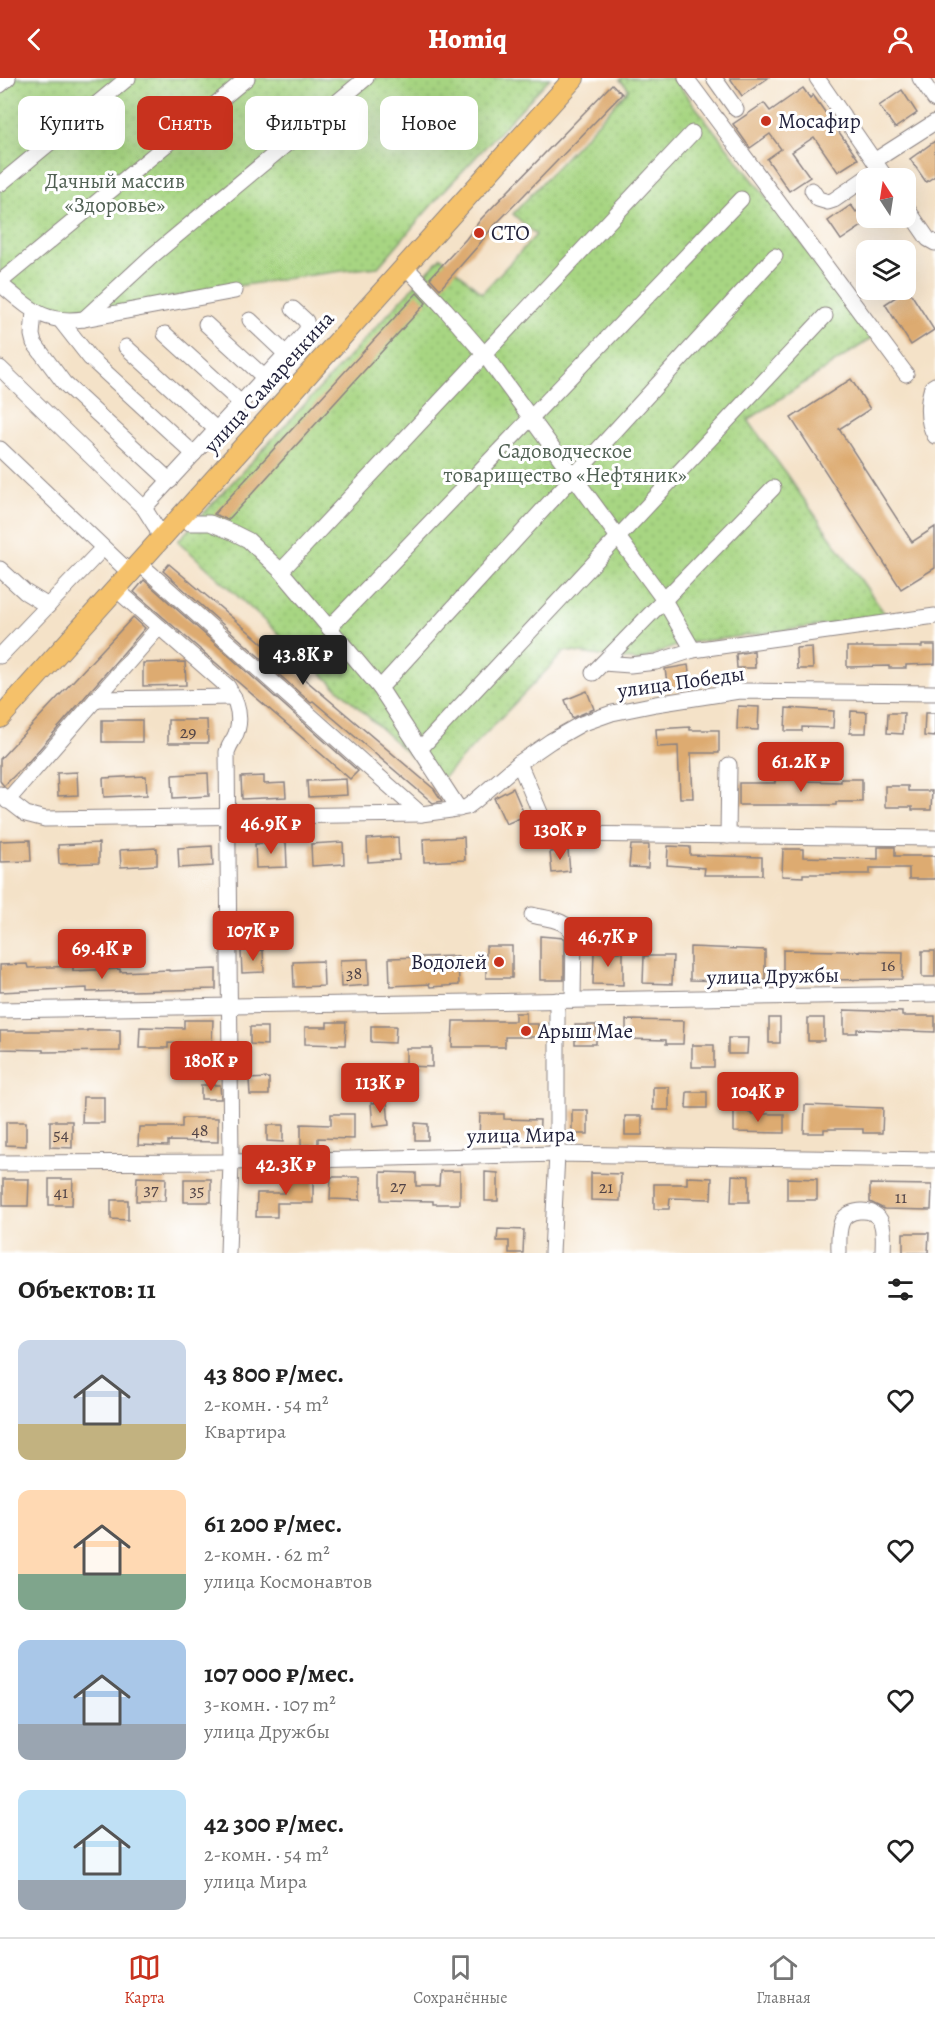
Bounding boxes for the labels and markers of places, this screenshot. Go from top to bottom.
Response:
place label: Мосафир [778,107,861,135]
marker: Мосафир [759,114,773,128]
place label: СТО [491,219,530,247]
marker: СТО [472,226,486,240]
pin: 43.8K ₽ [248,635,358,686]
pin: 61.2K ₽ [746,742,856,793]
pin: 46.9K ₽ [216,804,326,855]
pin: 130K ₽ [511,810,609,861]
pin: 107K ₽ [204,911,302,962]
pin: 46.7K ₽ [553,917,663,968]
pin: 69.4K ₽ [47,929,157,980]
place label: Водолей [411,948,487,976]
marker: Водолей [492,955,506,969]
place label: Арыш Мае [537,1017,633,1045]
marker: Арыш Мае [519,1024,533,1038]
pin: 180K ₽ [162,1041,260,1092]
pin: 113K ₽ [331,1063,429,1114]
pin: 104K ₽ [709,1072,807,1123]
pin: 42.3K ₽ [231,1145,341,1196]

